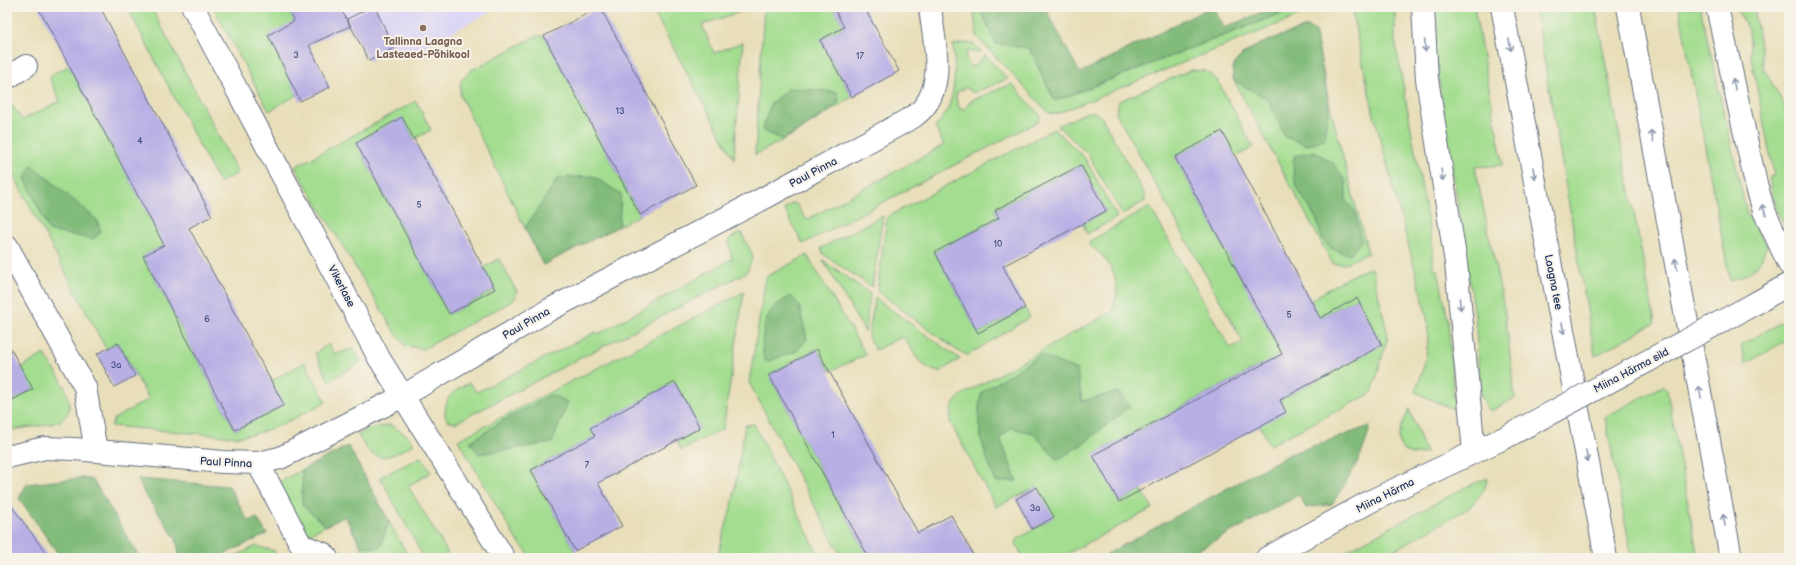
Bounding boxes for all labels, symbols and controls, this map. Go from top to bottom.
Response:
marker: Tallinna Laagna Lasteaed-Põhikool [418,23,428,33]
place label: Tallinna Laagna Lasteaed-Põhikool [376,35,470,61]
one-way arrow [1506,38,1514,51]
one-way arrow [1422,39,1429,52]
house number: 3 [293,50,299,61]
house number: 17 [856,51,865,62]
one-way arrow [1729,78,1737,91]
house number: 13 [615,106,625,117]
one-way arrow [1648,130,1656,143]
house number: 4 [137,136,143,147]
street label: Paul Pinna [787,154,839,190]
one-way arrow [1530,166,1538,179]
one-way arrow [1438,168,1446,181]
house number: 5 [416,200,422,211]
one-way arrow [1760,205,1768,217]
house number: 10 [994,239,1002,250]
street label: Laagna tee [1542,253,1565,311]
one-way arrow [1672,258,1680,271]
street label: Vikerlase [325,263,358,310]
one-way arrow [1456,297,1463,310]
street label: Paul Pinna [500,305,552,342]
house number: 5 [1286,310,1292,321]
house number: 6 [204,314,210,325]
one-way arrow [1559,321,1567,334]
street label: Miina Härma sild [1591,345,1671,396]
house number: 3a [111,360,121,371]
one-way arrow [1696,386,1704,399]
house number: 1 [831,430,835,441]
one-way arrow [1583,449,1591,462]
street label: Paul Pinna [199,455,252,470]
house number: 7 [585,460,590,471]
street label: Miina Härma [1354,475,1417,516]
house number: 3a [1030,503,1040,514]
one-way arrow [1720,514,1728,527]

